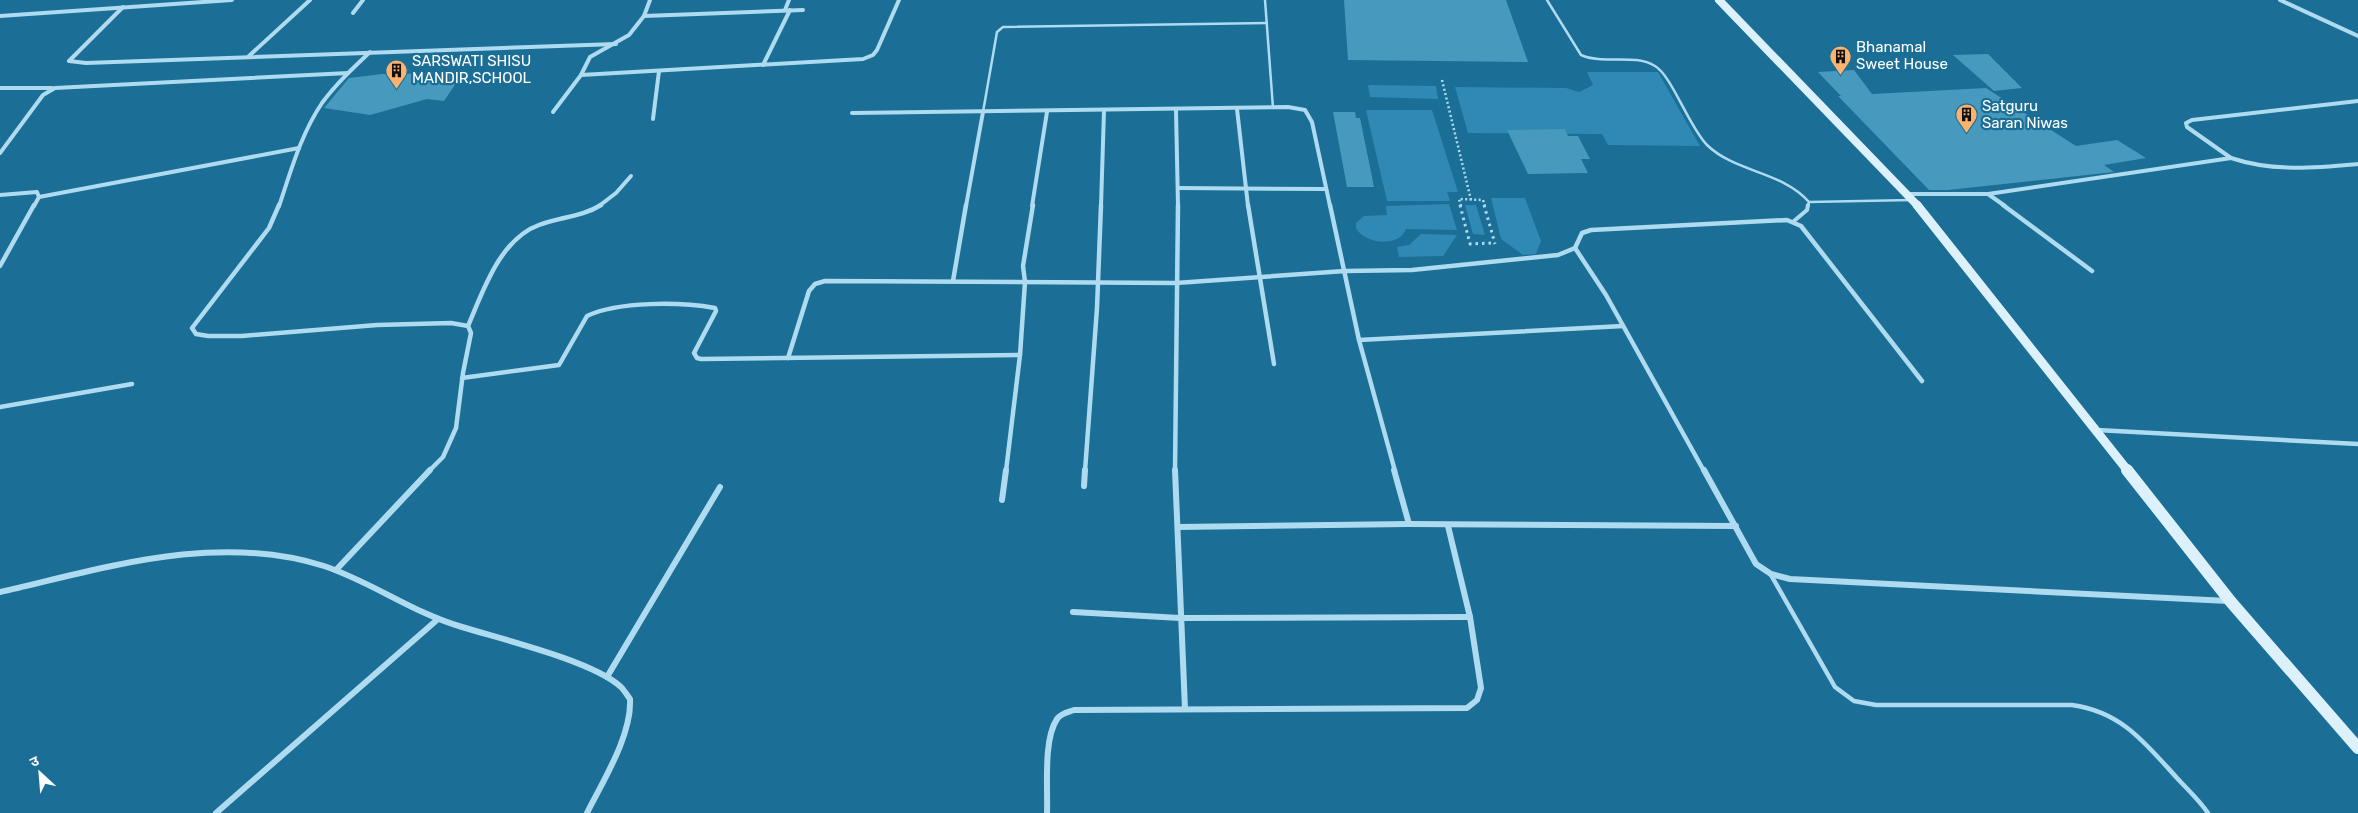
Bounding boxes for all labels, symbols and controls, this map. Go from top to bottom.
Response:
place label: Bhanamal Sweet House [1856,38,1948,73]
building icon: Bhanamal Sweet House [1828,44,1852,75]
place label: SARSWATI SHISU MANDIR,SCHOOL [412,52,532,87]
building icon: SARSWATI SHISU MANDIR,SCHOOL [384,58,408,89]
place label: Satguru Saran Niwas [1982,97,2068,132]
building icon: Satguru Saran Niwas [1954,103,1978,134]
north arrow [15,748,65,798]
text: उ [27,752,43,771]

